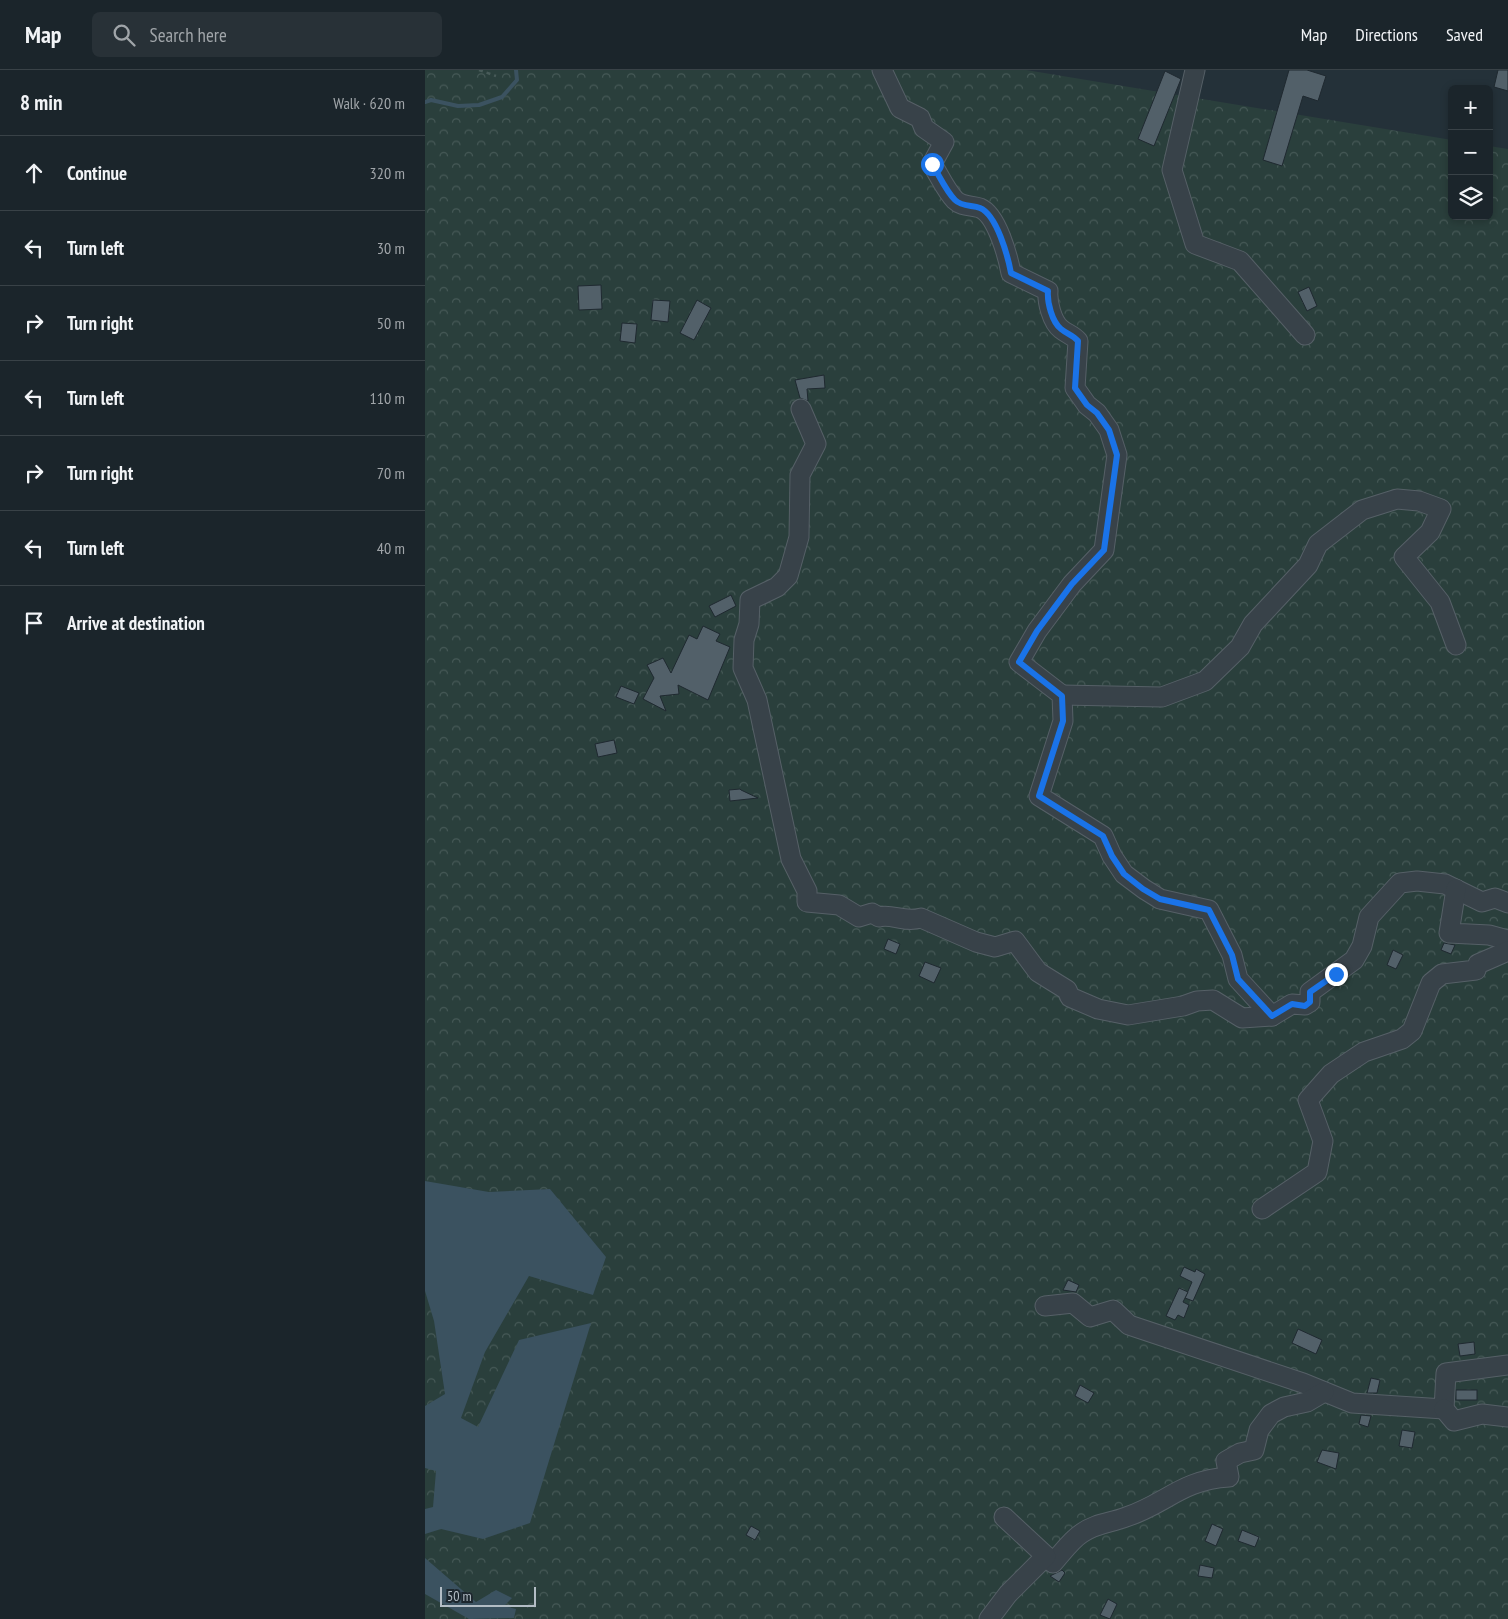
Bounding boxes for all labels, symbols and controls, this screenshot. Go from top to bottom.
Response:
search box [92,12,442,57]
text: Map [25,19,62,50]
icon: search [110,21,138,49]
text: Search here [150,23,227,47]
text: Map [1301,23,1327,46]
text: Directions [1355,23,1418,46]
text: Saved [1446,23,1483,46]
map controls [1448,85,1493,220]
button: + [1448,85,1493,130]
text: 8 min [20,89,62,116]
text: Walk · 620 m [333,93,405,113]
button: − [1448,130,1493,175]
route start [921,153,944,176]
icon: ahead [20,159,48,187]
text: Continue [67,161,127,185]
text: 320 m [370,163,405,183]
button: layers [1448,175,1493,220]
icon: left [20,234,48,262]
text: Turn left [67,236,124,260]
text: 30 m [377,238,405,258]
icon: right [20,309,48,337]
text: Turn right [67,311,133,335]
text: 50 m [377,313,405,333]
icon: left [20,384,48,412]
text: Turn left [67,386,124,410]
text: 110 m [370,388,405,408]
icon: right [20,459,48,487]
text: Turn right [67,461,133,485]
text: 70 m [377,463,405,483]
icon: left [20,534,48,562]
text: Turn left [67,536,124,560]
text: 40 m [377,538,405,558]
icon: arrive [20,609,48,637]
text: Arrive at destination [67,611,205,635]
route end [1325,963,1348,986]
scale bar [440,1584,536,1607]
text: 50 m [447,1587,472,1605]

